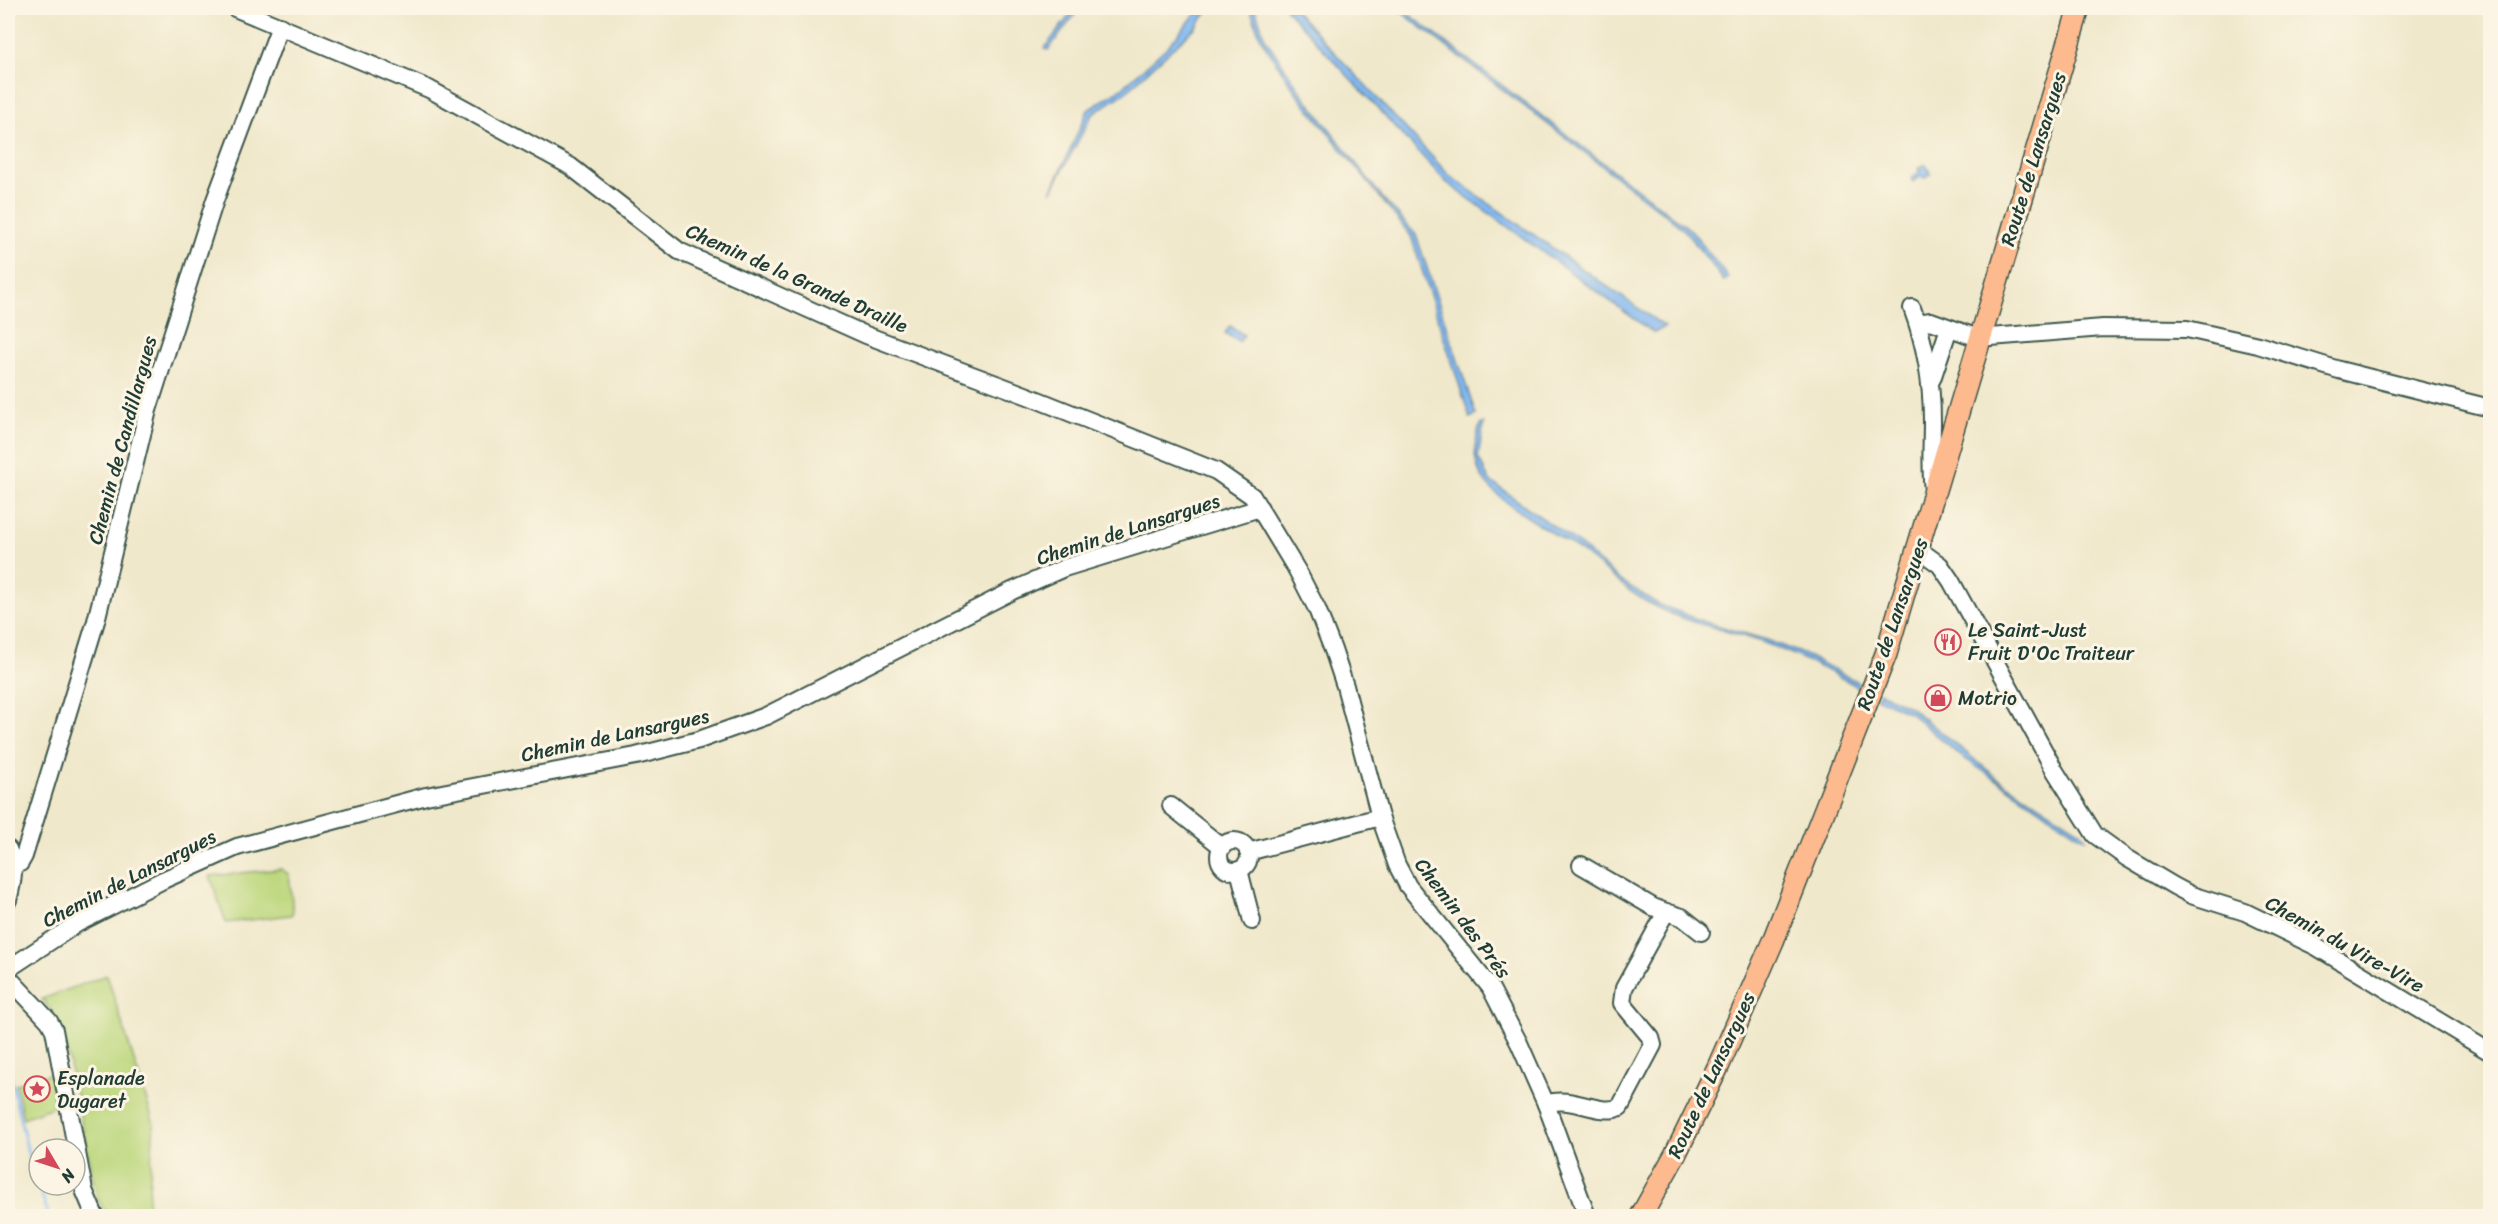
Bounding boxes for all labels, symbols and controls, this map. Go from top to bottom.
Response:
street label: Route de Lansargues [1990,67,2077,251]
street label: Chemin de la Grande Draille [680,214,914,343]
street label: Chemin de Candillargues [78,331,167,548]
street label: Chemin de Lansargues [1032,483,1225,576]
street label: Route de Lansargues [1847,532,1939,715]
place label: Le Saint-Just Fruit D'Oc Traiteur [1968,613,2135,671]
restaurant icon: Le Saint-Just Fruit D'Oc Traiteur [1933,627,1963,657]
place label: Motrio [1958,681,2017,716]
shop icon: Motrio [1923,683,1953,713]
street label: Chemin de Lansargues [518,698,713,773]
street label: Chemin de Lansargues [36,819,223,937]
street label: Chemin des Prés [1405,850,1521,987]
street label: Chemin du Vire-Vire [2259,886,2431,1003]
street label: Route de Lansargues [1657,985,1766,1164]
place label: Esplanade Dugaret [57,1061,145,1119]
place icon: Esplanade Dugaret [22,1074,52,1104]
north arrow [27,1137,87,1197]
text: N [53,1162,84,1190]

